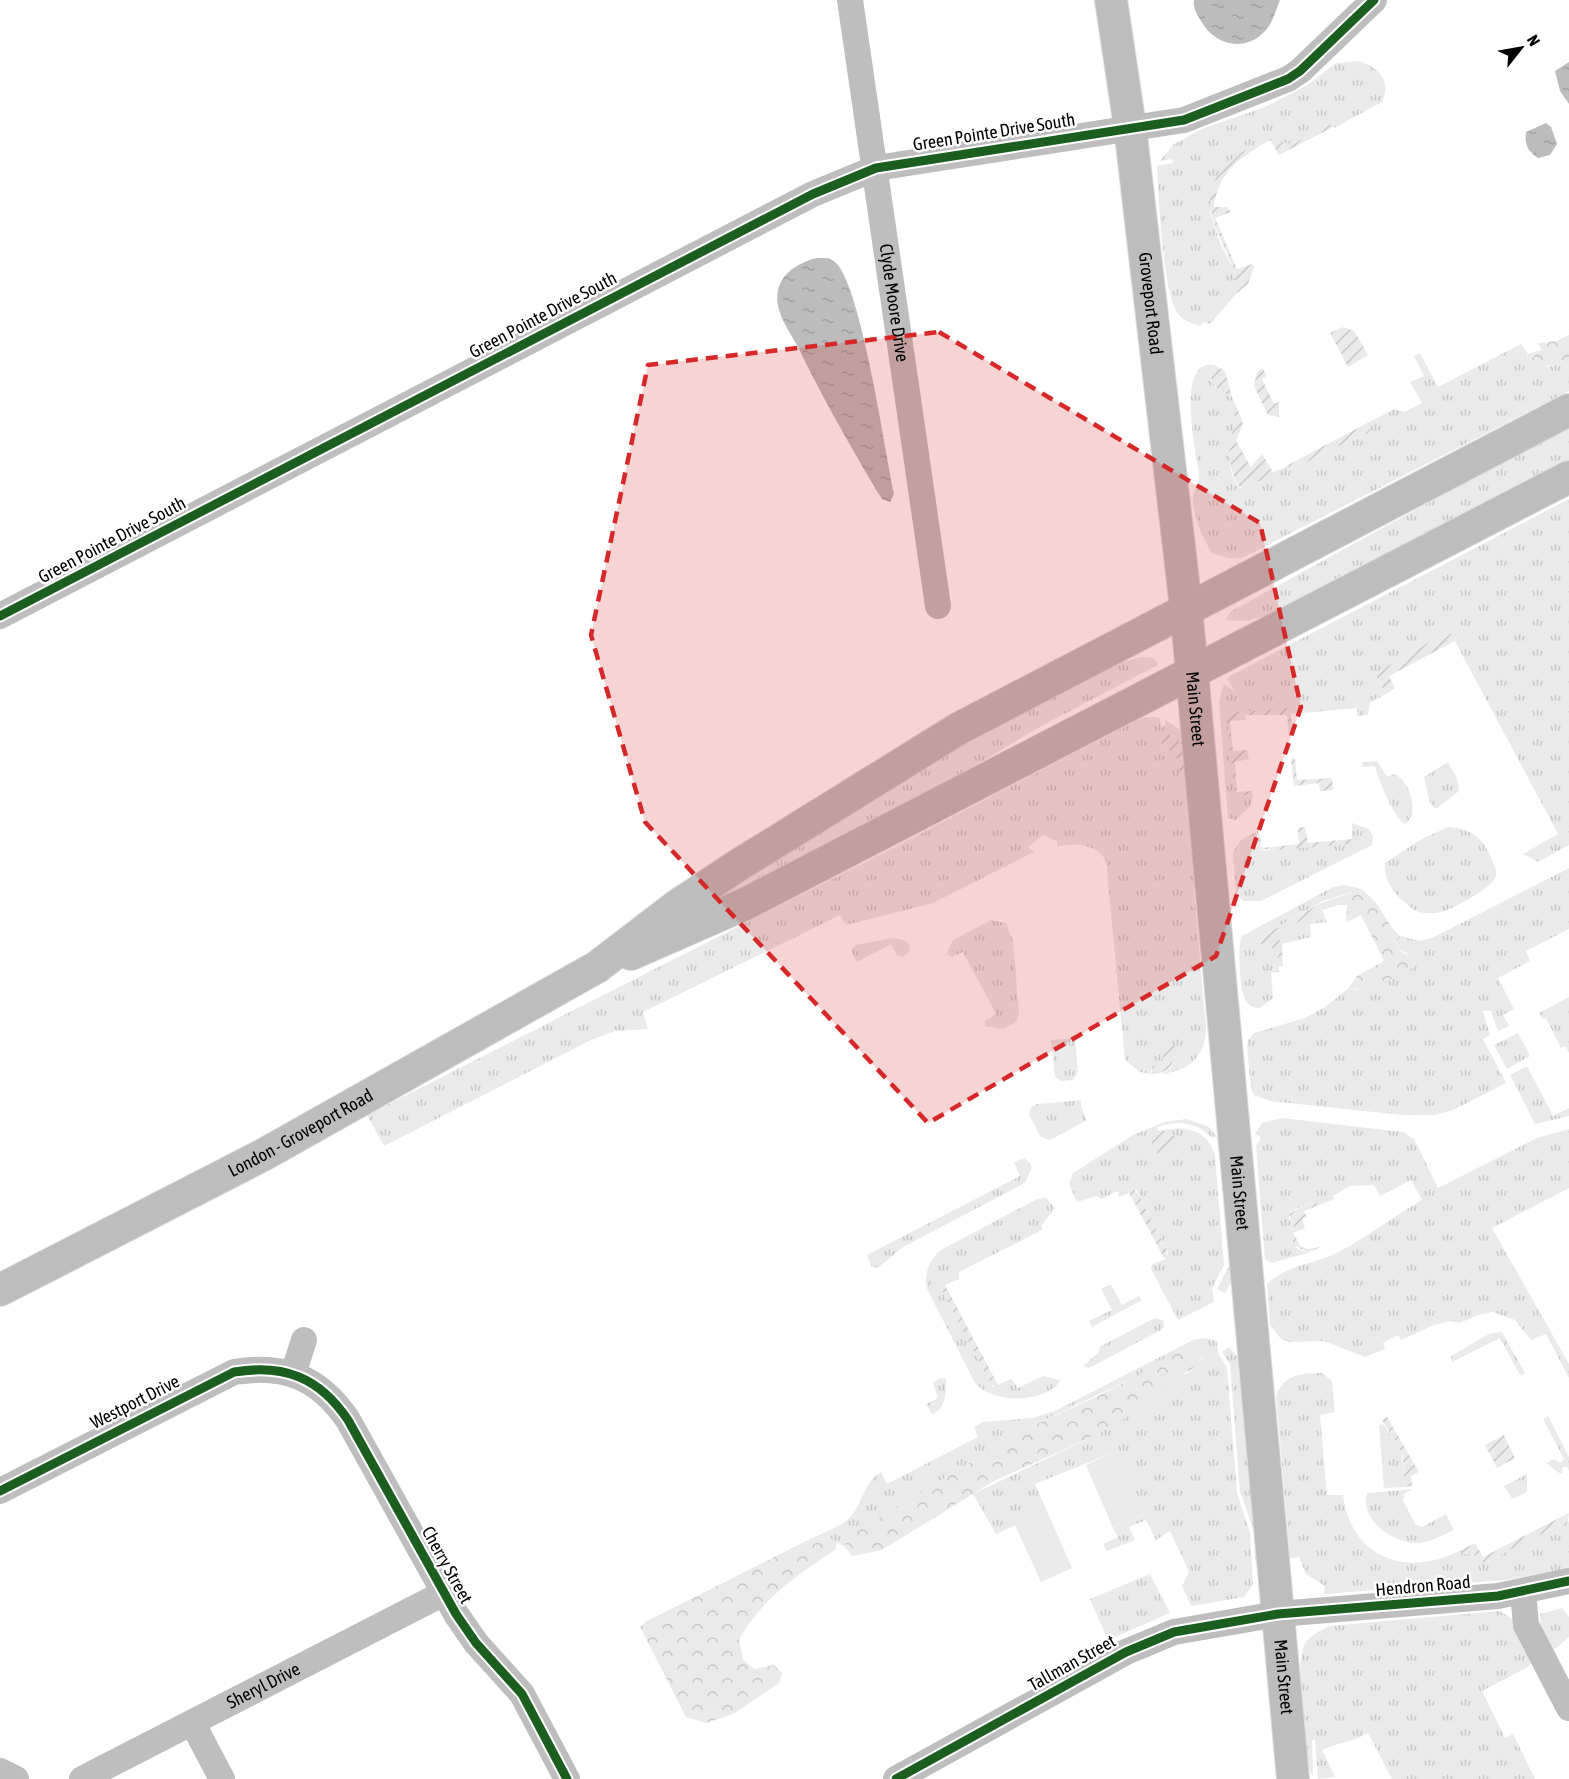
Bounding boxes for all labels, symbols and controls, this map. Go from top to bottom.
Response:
north arrow [1491,18,1551,78]
text: N [1524,32,1544,49]
street label: Green Pointe Drive South [911,108,1077,155]
street label: Clyde Moore Drive [876,242,913,363]
street label: Groveport Road [1135,251,1167,356]
street label: Green Pointe Drive South [465,267,620,362]
street label: Green Pointe Drive South [34,492,189,587]
street label: Main Street [1182,670,1210,747]
street label: London - Groveport Road [224,1084,376,1181]
street label: Main Street [1226,1154,1254,1231]
street label: Westport Drive [87,1370,183,1433]
street label: Cherry Street [418,1522,477,1607]
street label: Hendron Road [1375,1571,1471,1600]
street label: Tallman Street [1024,1630,1119,1695]
street label: Main Street [1270,1638,1298,1715]
street label: Sheryl Drive [223,1658,303,1713]

